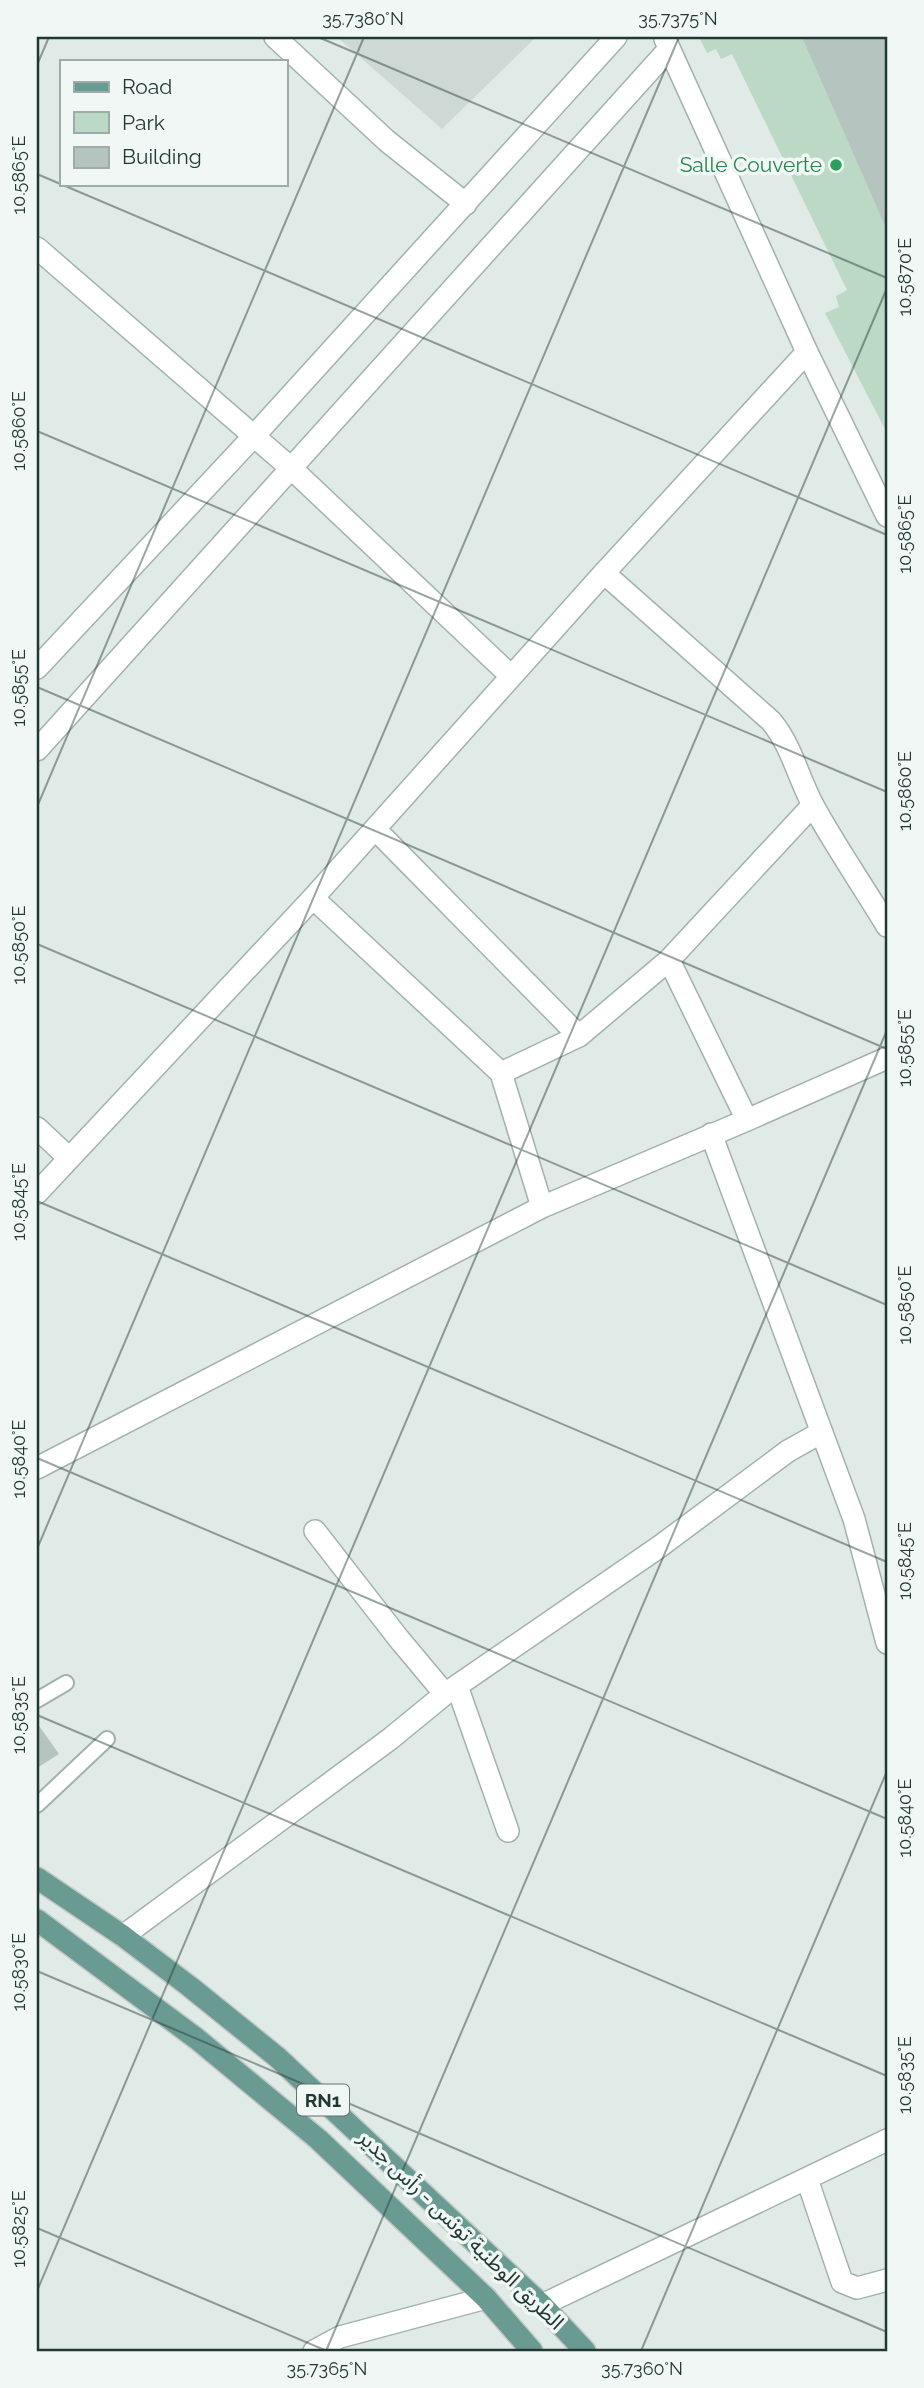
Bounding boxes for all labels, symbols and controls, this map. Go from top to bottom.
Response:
text: 35.7380°N [322,8,404,29]
text: 35.7375°N [638,8,718,29]
legend [60,60,287,186]
text: Road [122,74,172,99]
text: Park [122,110,165,135]
text: 10.5865°E [8,135,29,215]
text: Building [122,144,202,169]
place label: Salle Couverte [680,152,822,177]
marker: Salle Couverte [828,157,844,173]
text: 10.5870°E [894,238,915,316]
text: 10.5860°E [8,391,29,471]
text: 10.5865°E [894,494,915,574]
text: 10.5855°E [8,649,29,727]
text: 10.5860°E [894,751,915,831]
text: 10.5850°E [8,906,29,984]
text: 10.5855°E [894,1009,915,1087]
text: 10.5845°E [8,1163,29,1241]
text: 10.5850°E [894,1266,915,1344]
text: 10.5840°E [8,1420,29,1498]
text: 10.5845°E [894,1522,915,1600]
text: 10.5835°E [8,1676,29,1754]
text: 10.5840°E [894,1779,915,1857]
text: 10.5830°E [8,1933,29,2011]
text: 10.5835°E [894,2036,915,2114]
road number: RN1 [297,2084,349,2116]
street label: الطريق الوطنية تونس - رأس جدير [352,2124,569,2335]
text: 10.5825°E [8,2190,29,2268]
text: 35.7365°N [287,2358,367,2379]
text: 35.7360°N [601,2358,683,2379]

